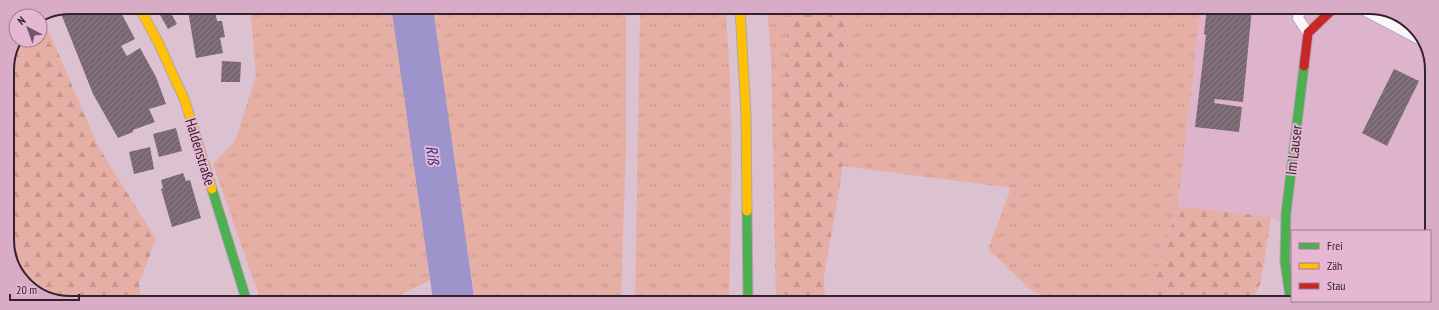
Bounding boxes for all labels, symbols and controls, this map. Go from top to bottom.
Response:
north arrow [8,8,48,48]
text: N [15,13,28,28]
street label: Haldenstraße [181,116,220,188]
street label: Im Lauser [1281,123,1306,176]
water label: Riß [422,144,444,167]
legend [1291,230,1431,302]
text: Frei [1327,238,1343,253]
text: Zäh [1327,258,1342,273]
scale bar [10,276,79,302]
text: Stau [1327,278,1345,293]
text: 20 m [16,282,37,297]

